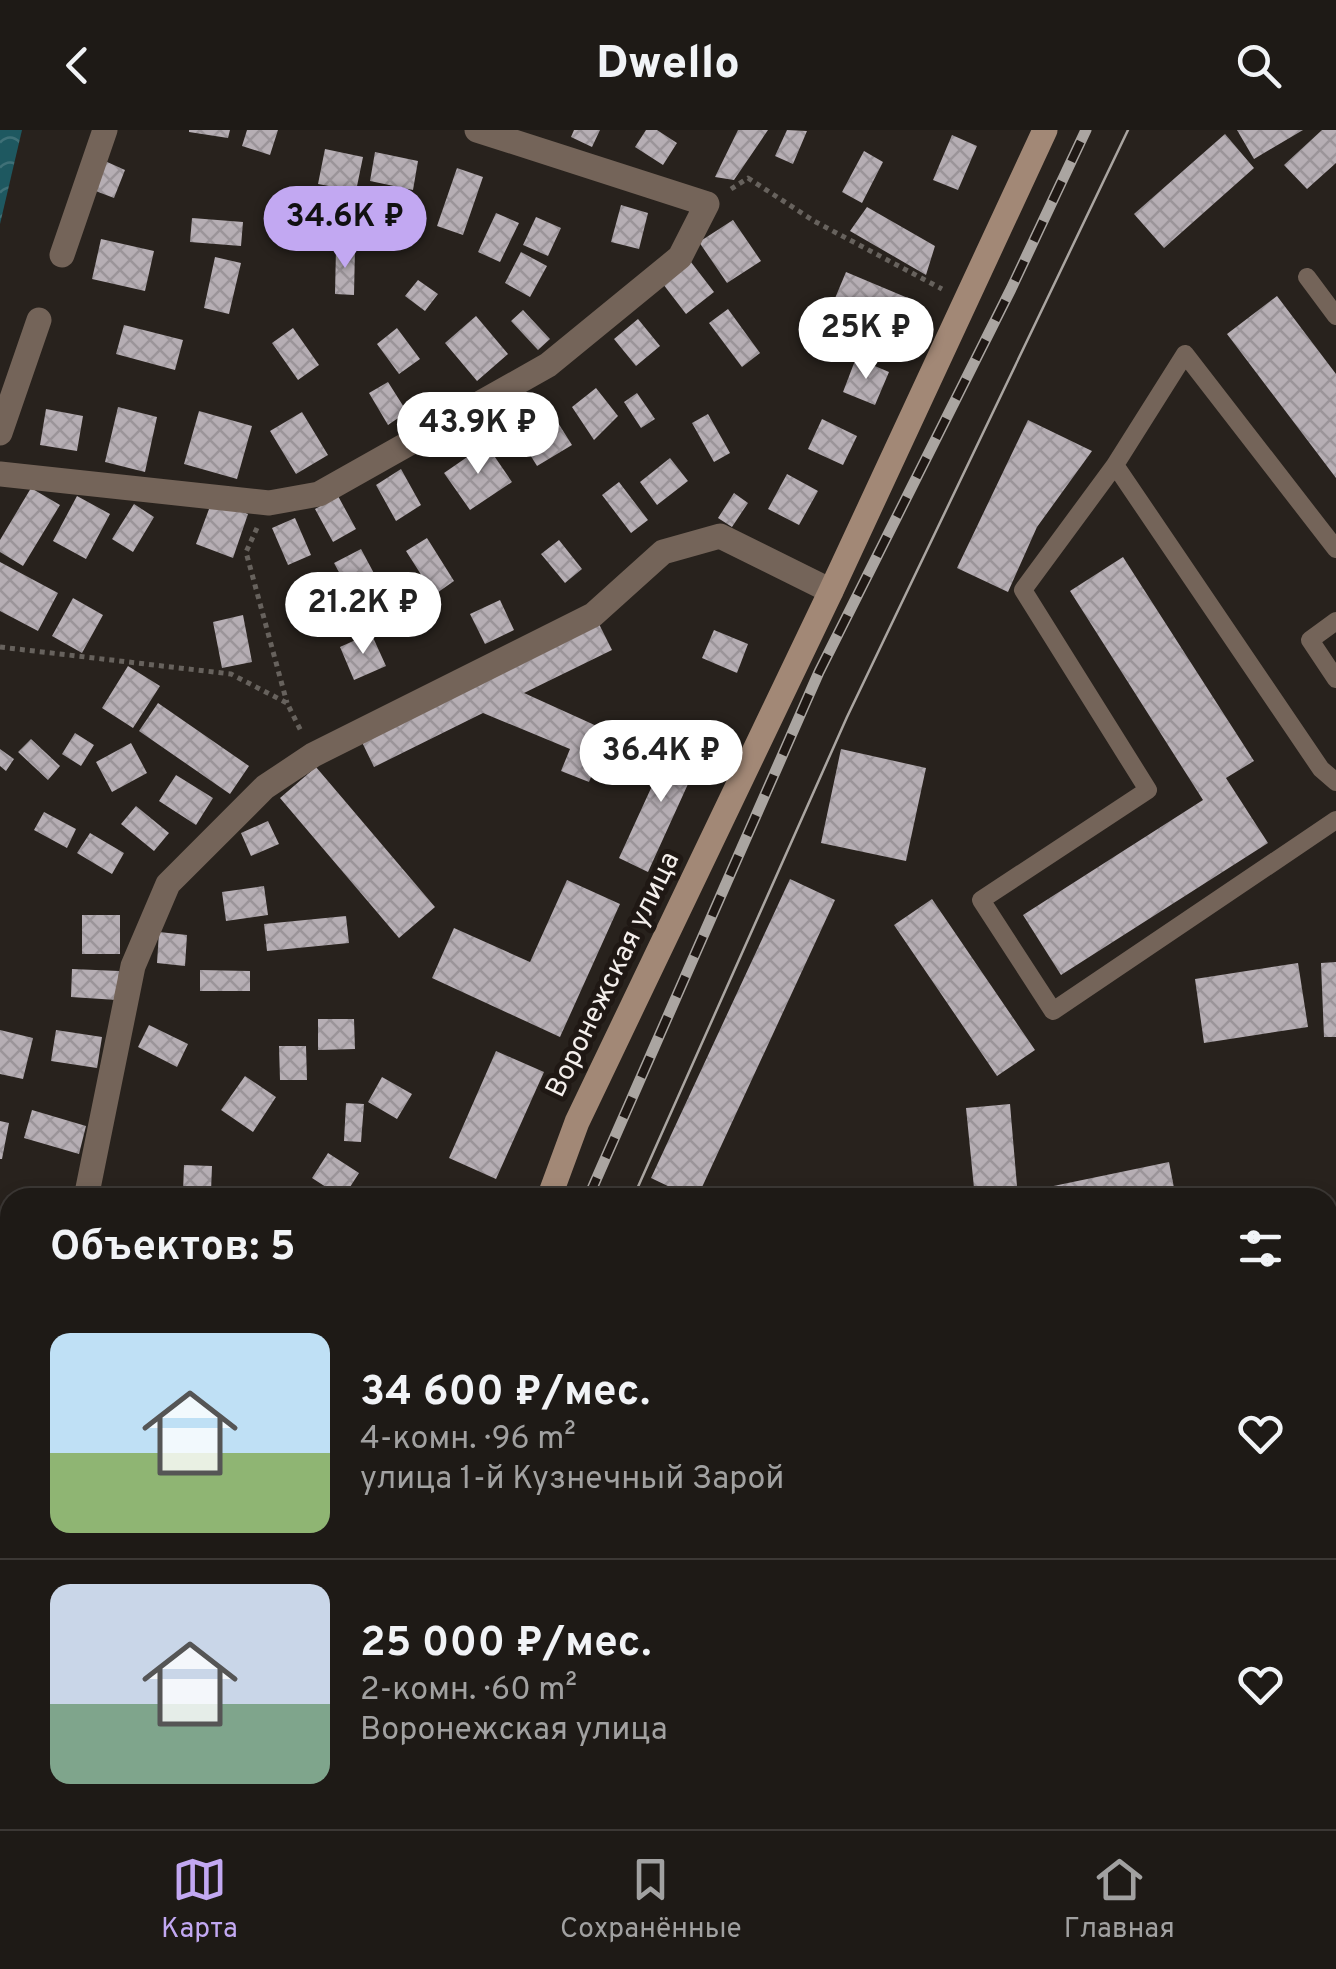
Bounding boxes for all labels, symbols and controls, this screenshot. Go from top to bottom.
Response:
text: Dwello [596,37,740,94]
icon: back [50,38,105,93]
icon: search [1231,38,1286,93]
pin: 34.6K ₽ [253,186,437,271]
text: 34.6K ₽ [286,198,404,238]
pin: 25K ₽ [796,297,936,382]
text: 25K ₽ [821,309,911,349]
pin: 43.9K ₽ [386,392,570,477]
text: 43.9K ₽ [419,404,537,444]
pin: 21.2K ₽ [271,572,455,657]
text: 21.2K ₽ [307,584,419,624]
pin: 36.4K ₽ [569,720,753,805]
text: 36.4K ₽ [602,732,720,772]
street label: Воронежская улица [539,846,689,1104]
icon: filters [1233,1221,1288,1276]
text: Объектов: 5 [50,1222,296,1275]
text: 34 600 ₽/мес. [360,1367,650,1420]
icon: home [130,1373,250,1493]
icon: heart [1233,1406,1288,1461]
text: 4-комн. · 96 m² [360,1420,576,1460]
text: улица 1-й Кузнечный Зарой [360,1460,784,1500]
text: 25 000 ₽/мес. [360,1618,651,1671]
icon: home [130,1624,250,1744]
icon: heart [1233,1657,1288,1712]
text: 2-комн. · 60 m² [360,1671,577,1711]
text: Воронежская улица [360,1711,668,1751]
tab: Карта [161,1852,238,1948]
tab: Сохранённые [560,1852,742,1948]
tab: Главная [1064,1852,1175,1948]

